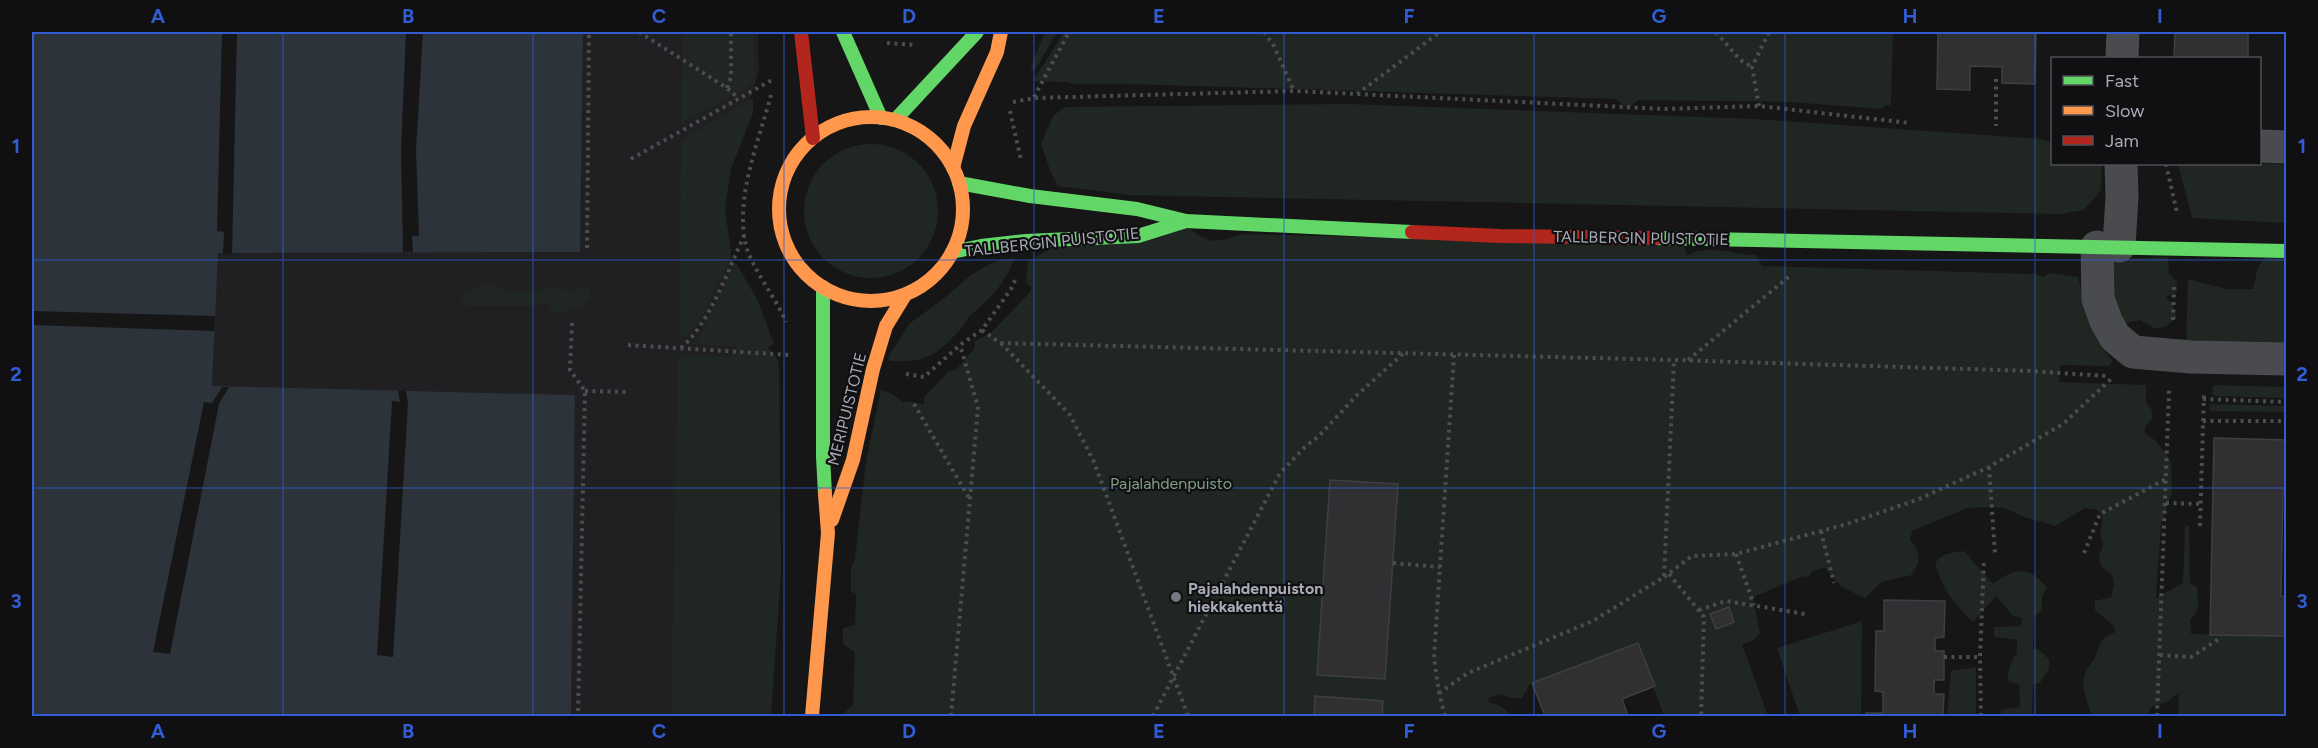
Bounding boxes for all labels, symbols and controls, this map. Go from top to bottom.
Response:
text: A [151,4,166,28]
text: B [402,4,414,28]
text: C [652,4,666,28]
text: D [902,4,916,28]
text: E [1153,4,1165,28]
text: F [1403,4,1415,28]
text: G [1652,4,1667,28]
text: H [1903,4,1918,28]
text: I [2157,4,2163,28]
legend [2051,57,2261,165]
text: Fast [2105,70,2139,92]
text: Slow [2105,100,2144,122]
text: Jam [2105,130,2139,152]
text: 1 [12,134,20,158]
text: 1 [2298,134,2306,158]
street label: TALLBERGIN PUISTOTIE [964,223,1140,261]
street label: TALLBERGIN PUISTOTIE [1553,227,1729,249]
street label: MERIPUISTOTIE [824,351,870,467]
text: 2 [10,362,22,386]
text: 2 [2296,362,2308,386]
park label: Pajalahdenpuisto [1110,474,1232,493]
place label: Pajalahdenpuiston hiekkakenttä [1188,579,1323,616]
text: 3 [10,589,22,613]
text: 3 [2296,589,2308,613]
marker: Pajalahdenpuiston hiekkakenttä [1169,590,1183,604]
text: A [151,719,166,743]
text: B [402,719,414,743]
text: C [652,719,666,743]
text: D [902,719,916,743]
text: E [1153,719,1165,743]
text: F [1403,719,1415,743]
text: G [1652,719,1667,743]
text: H [1903,719,1918,743]
text: I [2157,719,2163,743]

